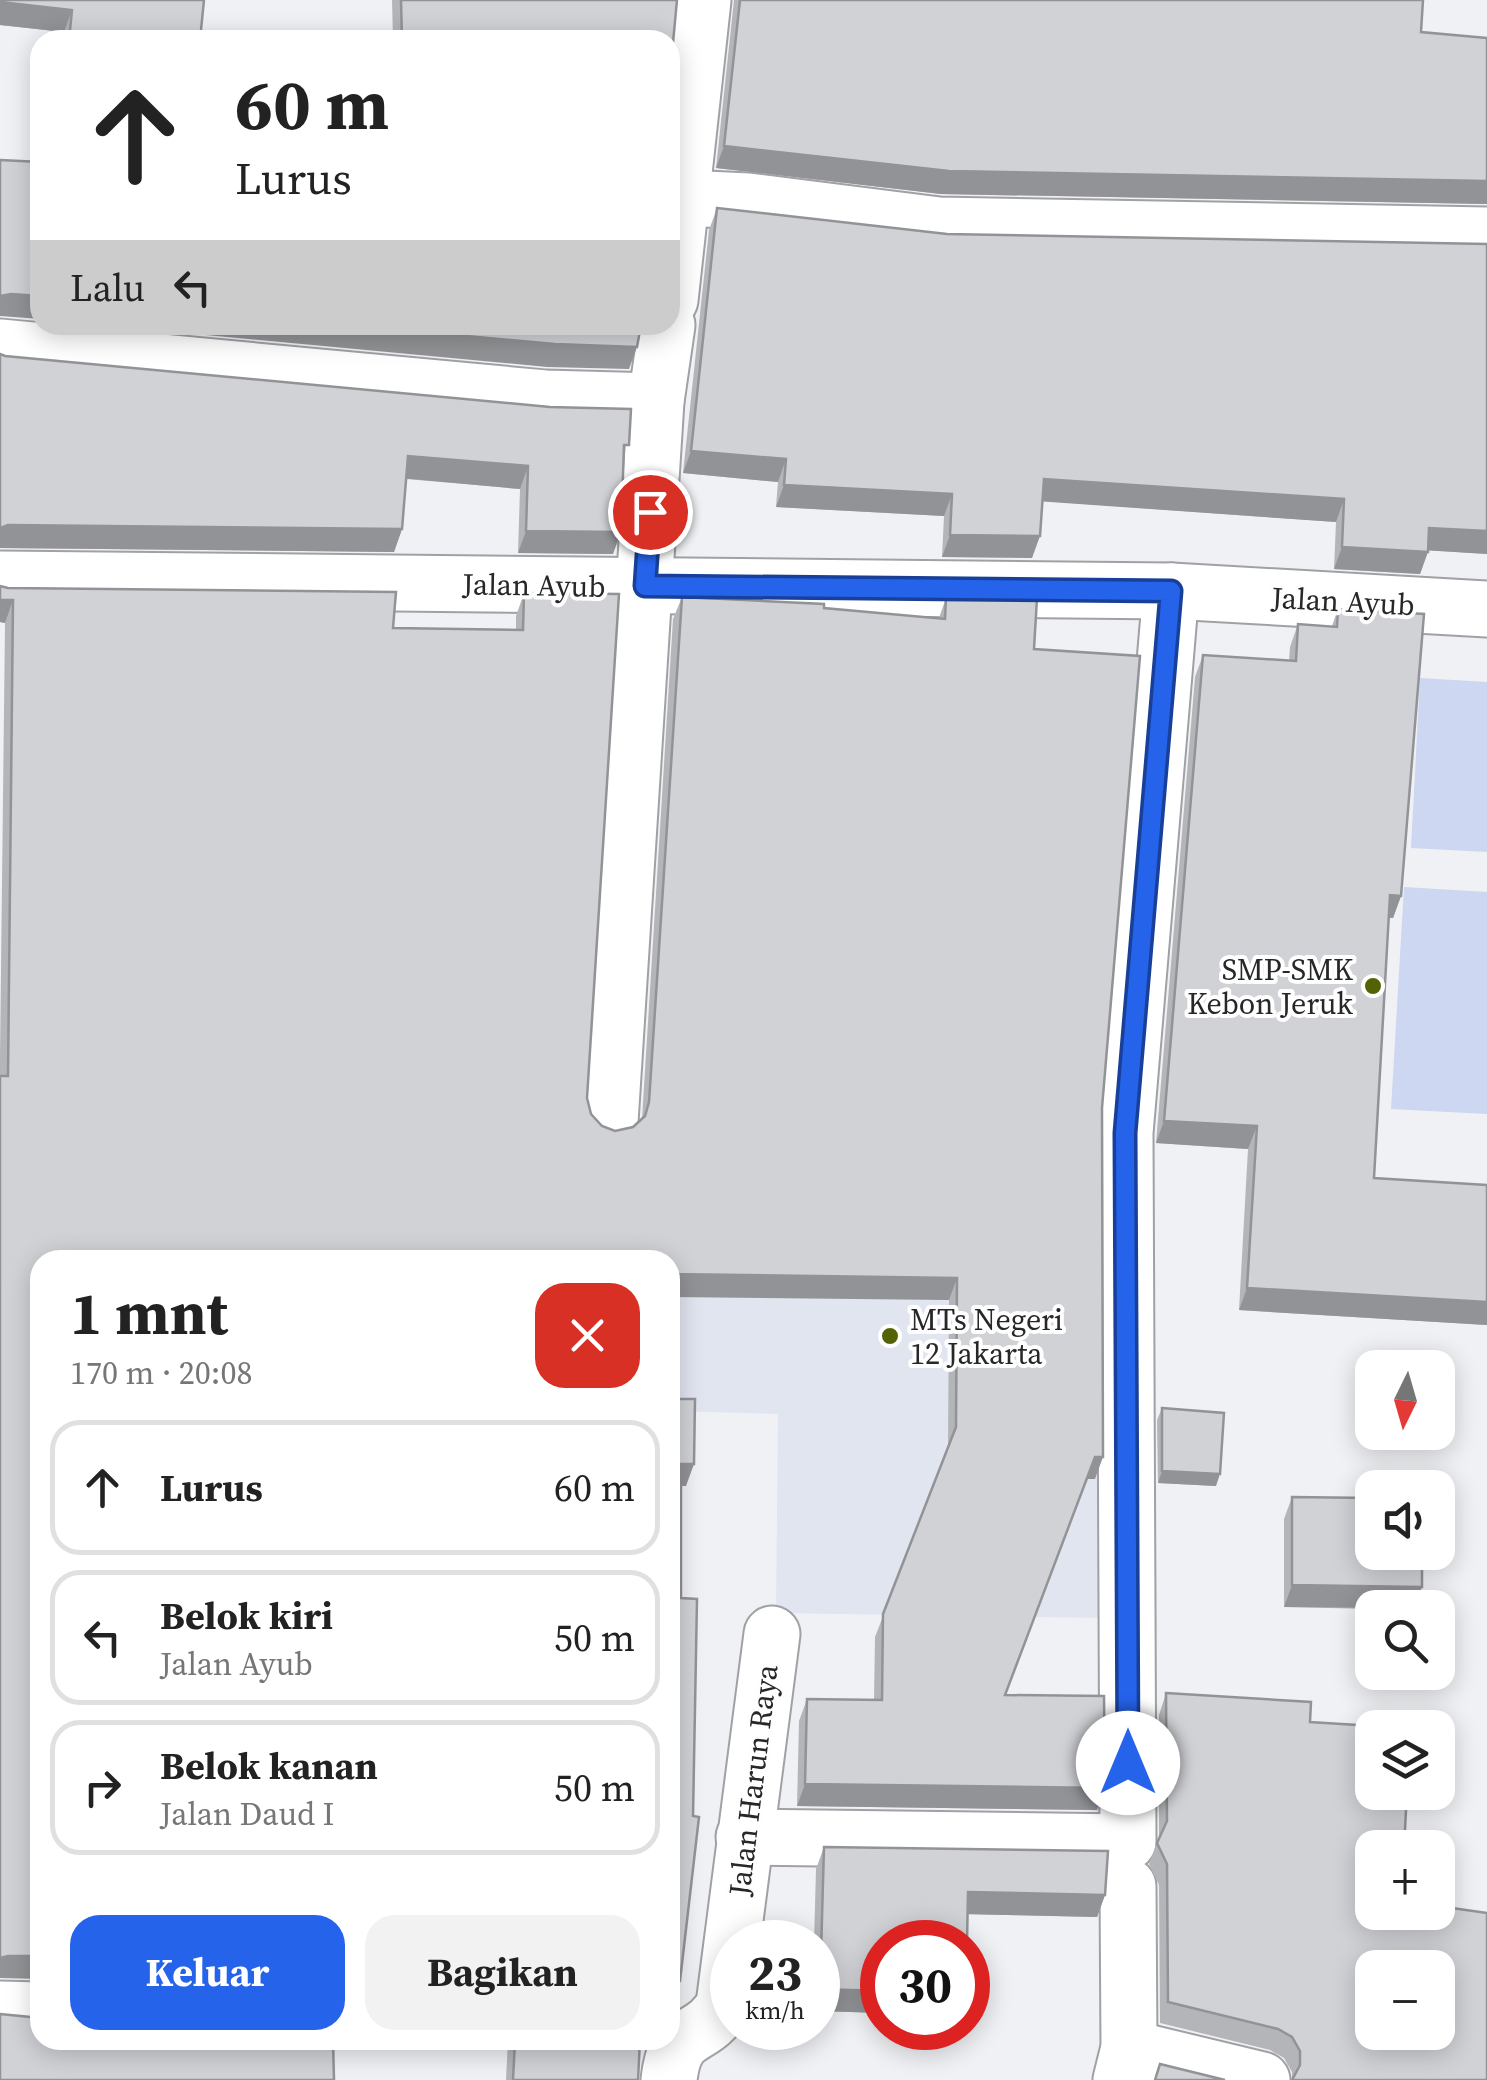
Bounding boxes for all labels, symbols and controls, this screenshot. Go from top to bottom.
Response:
text: 60 m [235,56,389,152]
icon: ahead [70,70,200,200]
text: Lurus [235,147,352,209]
icon: left [165,260,220,315]
text: Lalu [70,262,145,314]
pin [608,470,693,555]
icon: arrive [623,485,678,540]
street label: Jalan Ayub [461,563,606,607]
street label: Jalan Ayub [1269,577,1416,625]
place label: SMP-SMK Kebon Jeruk [1187,949,1354,1024]
marker: SMP-SMK Kebon Jeruk [1362,975,1384,997]
text: 1 mnt [70,1272,228,1354]
button: close [535,1283,640,1388]
place label: MTs Negeri 12 Jakarta [910,1299,1063,1374]
marker: MTs Negeri 12 Jakarta [879,1325,901,1347]
north arrow [1355,1350,1455,1450]
map controls [1355,1350,1455,2050]
text: 170 m · 20:08 [70,1351,252,1395]
icon: ahead [75,1460,130,1515]
text: Lurus [160,1462,263,1514]
text: 60 m [554,1462,635,1514]
button: sound [1355,1470,1455,1570]
text: Belok kiri [160,1590,333,1642]
button: search [1355,1590,1455,1690]
icon: left [75,1610,130,1665]
text: 50 m [554,1612,635,1664]
text: Jalan Ayub [160,1642,313,1686]
street label: Jalan Harun Raya [718,1661,788,1899]
button: layers [1355,1710,1455,1810]
position arrow [1076,1711,1180,1815]
text: Belok kanan [160,1740,378,1792]
icon: right [75,1760,130,1815]
text: 50 m [554,1762,635,1814]
text: Jalan Daud I [160,1792,334,1836]
button: + [1355,1830,1455,1930]
button: Keluar [70,1915,345,2030]
button: Bagikan [365,1915,640,2030]
speed limit sign: 30 [860,1920,990,2050]
text: 23 [748,1938,802,2007]
button: − [1355,1950,1455,2050]
text: km/h [745,1993,805,2027]

